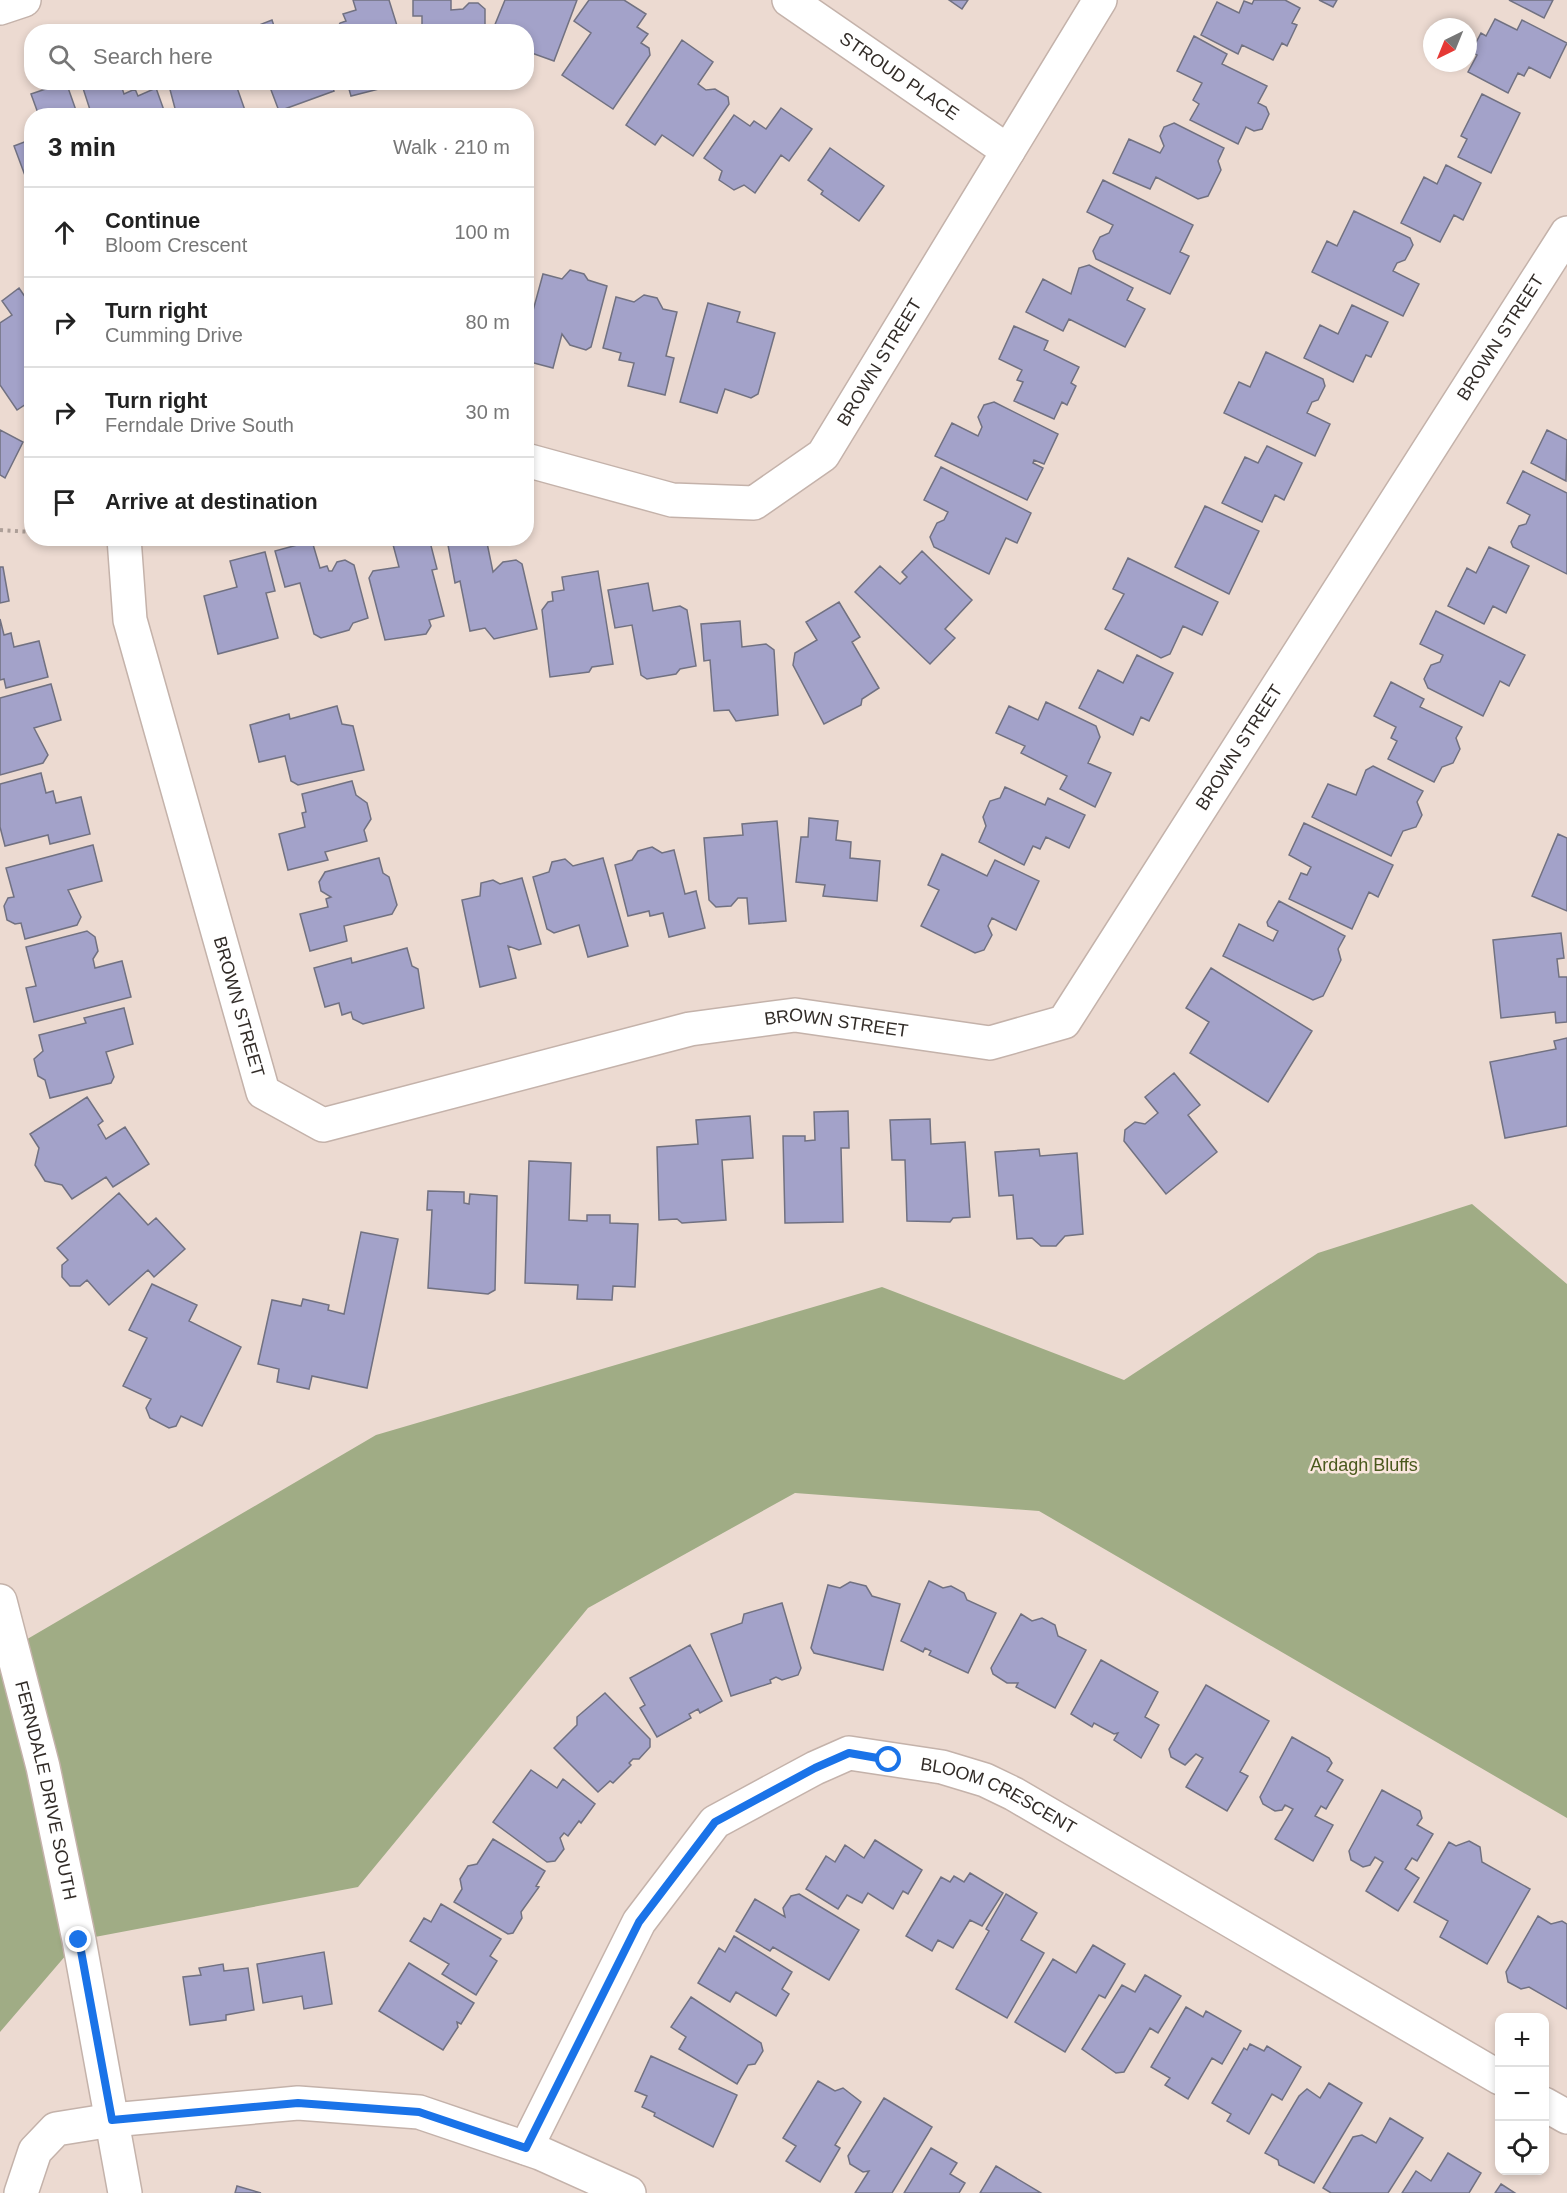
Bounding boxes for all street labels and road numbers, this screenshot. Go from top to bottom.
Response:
street label: STROUD PLACE [836,28,963,124]
street label: BROWN STREET [1453,271,1548,404]
street label: BROWN STREET [833,295,926,429]
street label: BROWN STREET [1192,681,1287,814]
street label: BROWN STREET [210,934,268,1079]
street label: BROWN STREET [763,1004,909,1041]
street label: FERNDALE DRIVE SOUTH [11,1679,80,1902]
street label: BLOOM CRESCENT [919,1754,1080,1838]

